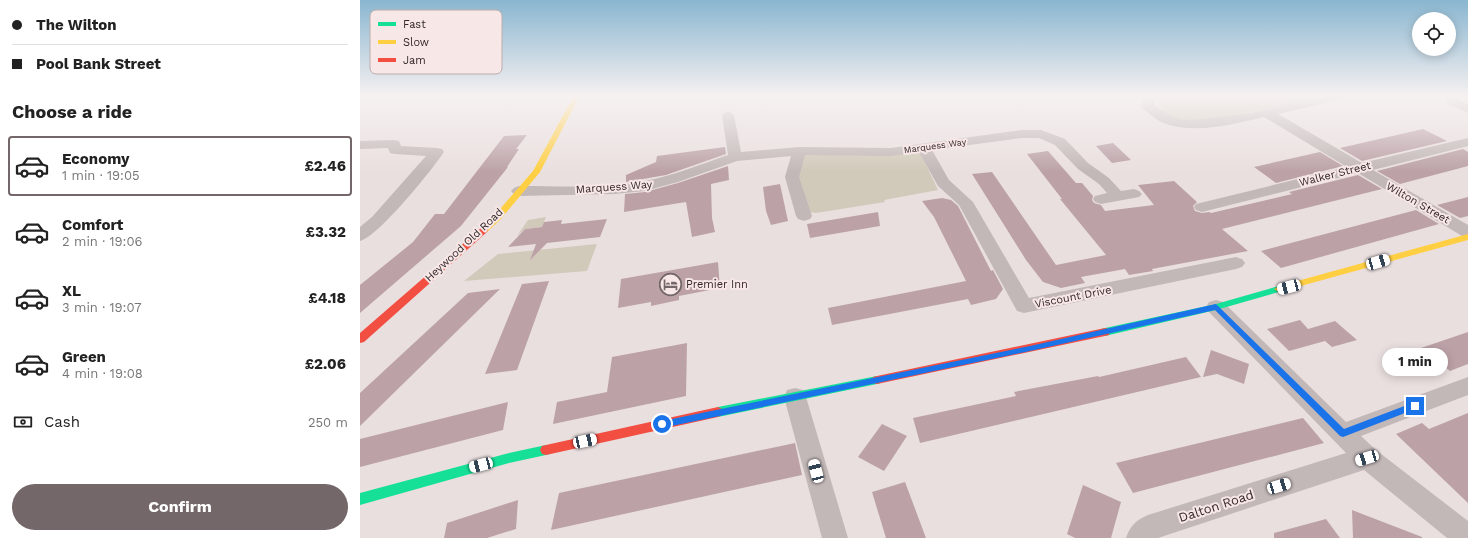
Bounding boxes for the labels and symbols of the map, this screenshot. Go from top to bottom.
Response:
legend [370,10,502,74]
text: Fast [403,18,426,31]
text: Slow [403,36,429,49]
text: Jam [403,54,426,67]
street label: Marquess Way [903,137,967,155]
street label: Walker Street [1298,159,1372,189]
street label: Marquess Way [575,178,653,196]
street label: Wilton Street [1384,179,1453,227]
street label: Heywood Old Road [422,206,506,284]
car [1365,253,1391,271]
hotel icon: Premier Inn [657,271,683,297]
place label: Premier Inn [686,278,748,291]
car [1276,278,1302,296]
street label: Viscount Drive [1034,283,1112,311]
callout: 1 min [1382,348,1448,376]
route end [1406,397,1424,415]
route start [653,415,671,433]
car [572,433,598,449]
car [1354,449,1380,467]
car [468,456,494,474]
car [807,458,825,484]
car [1266,477,1292,495]
street label: Dalton Road [1177,487,1255,525]

